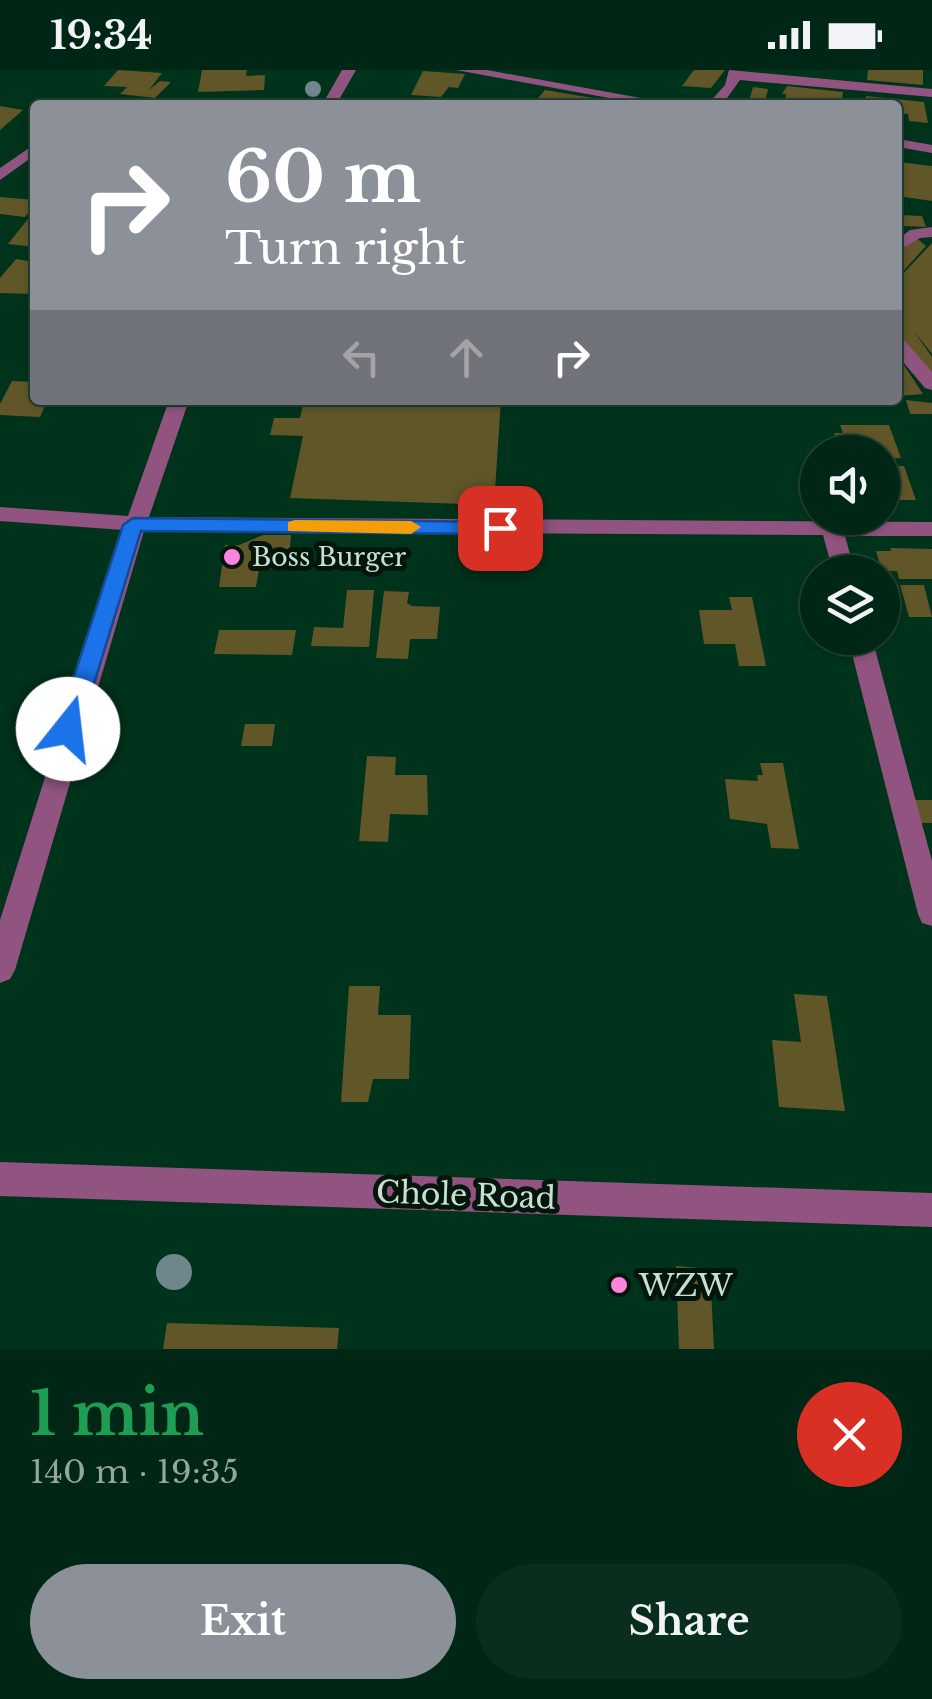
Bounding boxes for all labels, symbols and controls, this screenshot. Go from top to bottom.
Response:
text: 19:34 [50,12,152,59]
text: 60 m [225,134,421,221]
icon: right [60,140,190,270]
text: Turn right [225,220,466,276]
icon: left [334,330,389,385]
icon: ahead [439,330,494,385]
icon: right [544,330,599,385]
map controls [800,435,900,655]
button: sound [800,435,900,535]
pin [458,486,543,571]
icon: arrive [473,501,528,556]
place label: Boss Burger [252,542,406,573]
marker: Boss Burger [221,546,243,568]
button: layers [800,555,900,655]
position arrow [16.0,677,120.0,781]
street label: Chole Road [376,1173,556,1217]
place label: WZW [638,1267,733,1304]
marker: WZW [608,1274,630,1296]
text: 1 min [30,1377,204,1451]
button: close [797,1382,902,1487]
text: 140 m · 19:35 [30,1452,239,1492]
button: Exit [30,1564,456,1679]
button: Share [476,1564,902,1679]

